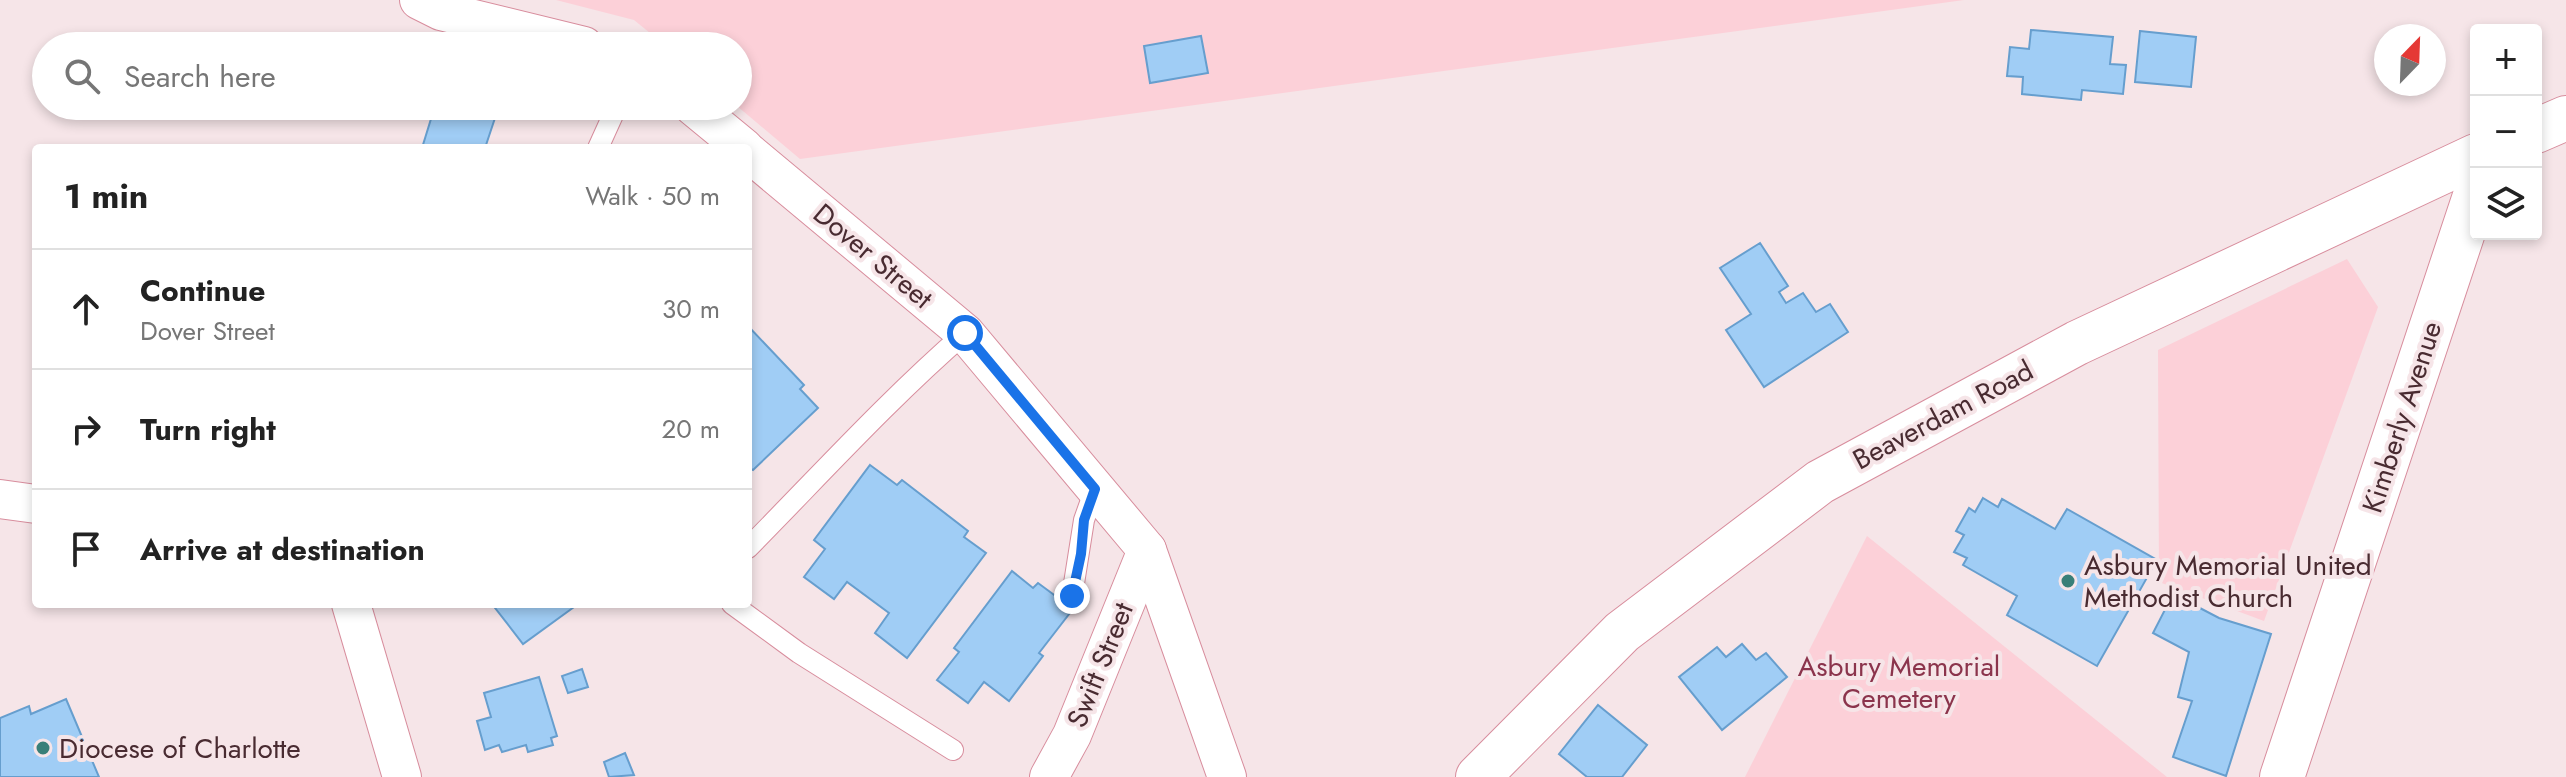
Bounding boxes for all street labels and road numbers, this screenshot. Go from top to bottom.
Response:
street label: Dover Street [804,194,942,318]
street label: Kimberly Avenue [2352,316,2452,518]
street label: Beaverdam Road [1845,350,2041,480]
street label: Swift Street [1056,596,1144,734]

